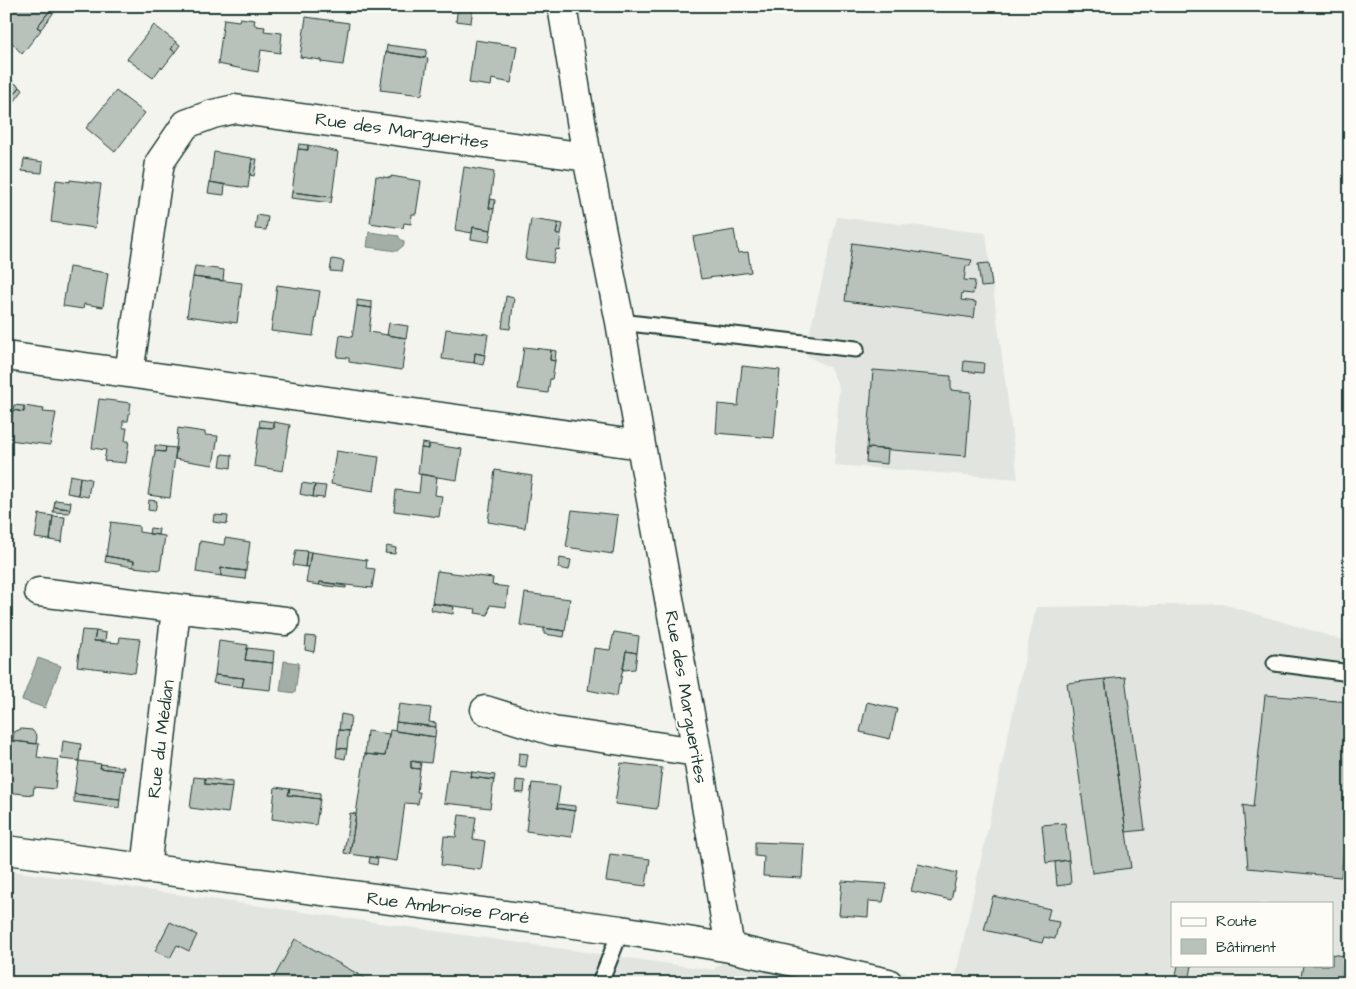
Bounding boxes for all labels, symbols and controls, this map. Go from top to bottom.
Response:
street label: Rue des Marguerites [313,106,490,157]
street label: Rue des Marguerites [658,609,714,786]
street label: Rue du Médian [141,678,181,800]
street label: Rue Ambroise Paré [365,886,531,930]
legend [1171,902,1334,966]
text: Route [1216,911,1257,932]
text: Bâtiment [1216,937,1276,958]

